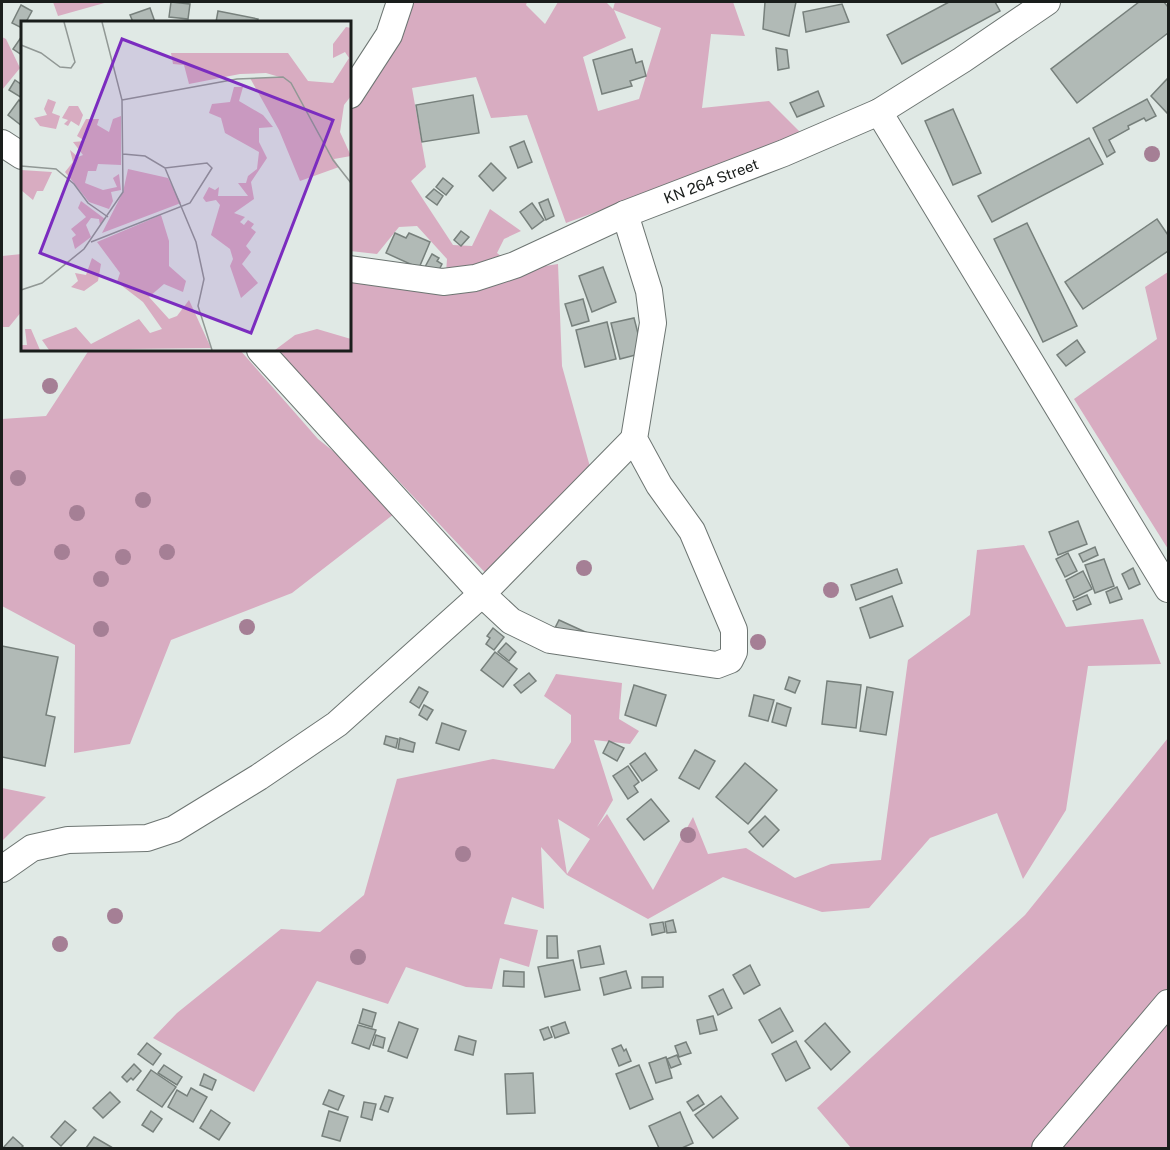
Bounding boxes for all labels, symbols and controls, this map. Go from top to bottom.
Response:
inset map [21,21,351,351]
street label: KN 264 Street [661,155,761,207]

